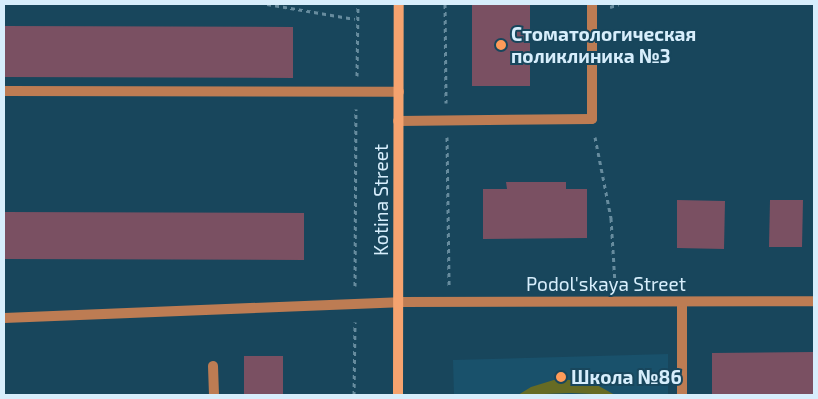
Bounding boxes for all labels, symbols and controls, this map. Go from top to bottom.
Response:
place label: Стоматологическая поликлиника №3 [511,23,696,67]
marker: Стоматологическая поликлиника №3 [495,39,507,51]
street label: Kotina Street [370,144,392,256]
street label: Podol'skaya Street [526,273,686,295]
place label: Школа №86 [571,366,682,388]
marker: Школа №86 [555,371,567,383]

